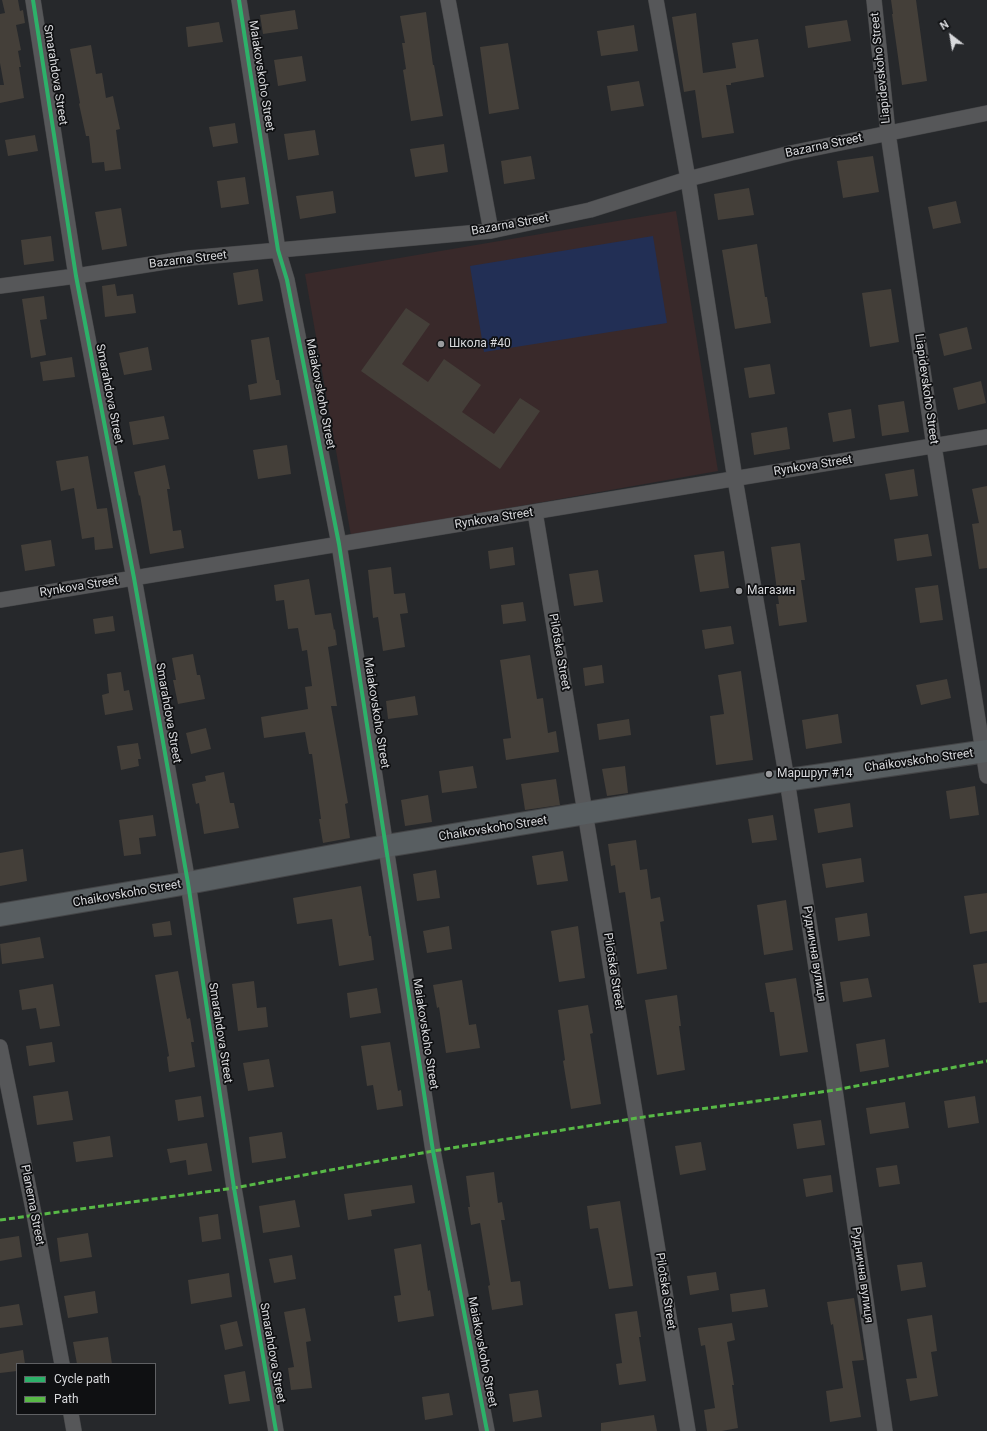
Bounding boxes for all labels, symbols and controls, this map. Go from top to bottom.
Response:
street label: Liapidevskoho Street [868,12,894,124]
north arrow [931,16,971,56]
text: N [938,18,951,33]
street label: Maiakovskoho Street [245,19,277,133]
street label: Smarahdova Street [40,24,70,126]
street label: Bazarna Street [784,131,864,161]
street label: Bazarna Street [470,211,550,239]
street label: Bazarna Street [148,248,228,272]
street label: Liapidevskoho Street [911,333,941,445]
place label: Школа #40 [449,337,511,351]
street label: Maiakovskoho Street [302,338,338,450]
marker: Школа #40 [436,339,446,349]
street label: Smarahdova Street [92,343,126,445]
street label: Rynkova Street [773,453,853,479]
street label: Rynkova Street [454,506,534,532]
street label: Rynkova Street [39,574,119,600]
place label: Магазин [747,584,796,598]
marker: Магазин [734,586,744,596]
street label: Pilotska Street [545,613,573,691]
street label: Maiakovskoho Street [360,656,392,770]
street label: Smarahdova Street [152,662,184,764]
street label: Chaikovskoho Street [864,746,974,776]
place label: Маршрут #14 [777,767,852,781]
marker: Маршрут #14 [764,769,774,779]
street label: Chaikovskoho Street [438,813,548,845]
street label: Chaikovskoho Street [72,877,182,911]
street label: Руднична вулиця [799,905,829,1003]
street label: Pilotska Street [600,932,626,1010]
street label: Maiakovskoho Street [409,977,441,1091]
street label: Smarahdova Street [205,982,235,1084]
street label: Planerna Street [17,1163,47,1247]
street label: Руднична вулиця [848,1226,876,1324]
street label: Pilotska Street [652,1252,678,1330]
street label: Maiakovskoho Street [464,1296,500,1408]
street label: Smarahdova Street [256,1302,288,1404]
legend [16,1363,156,1415]
text: Cycle path [54,1372,110,1386]
text: Path [54,1392,79,1406]

